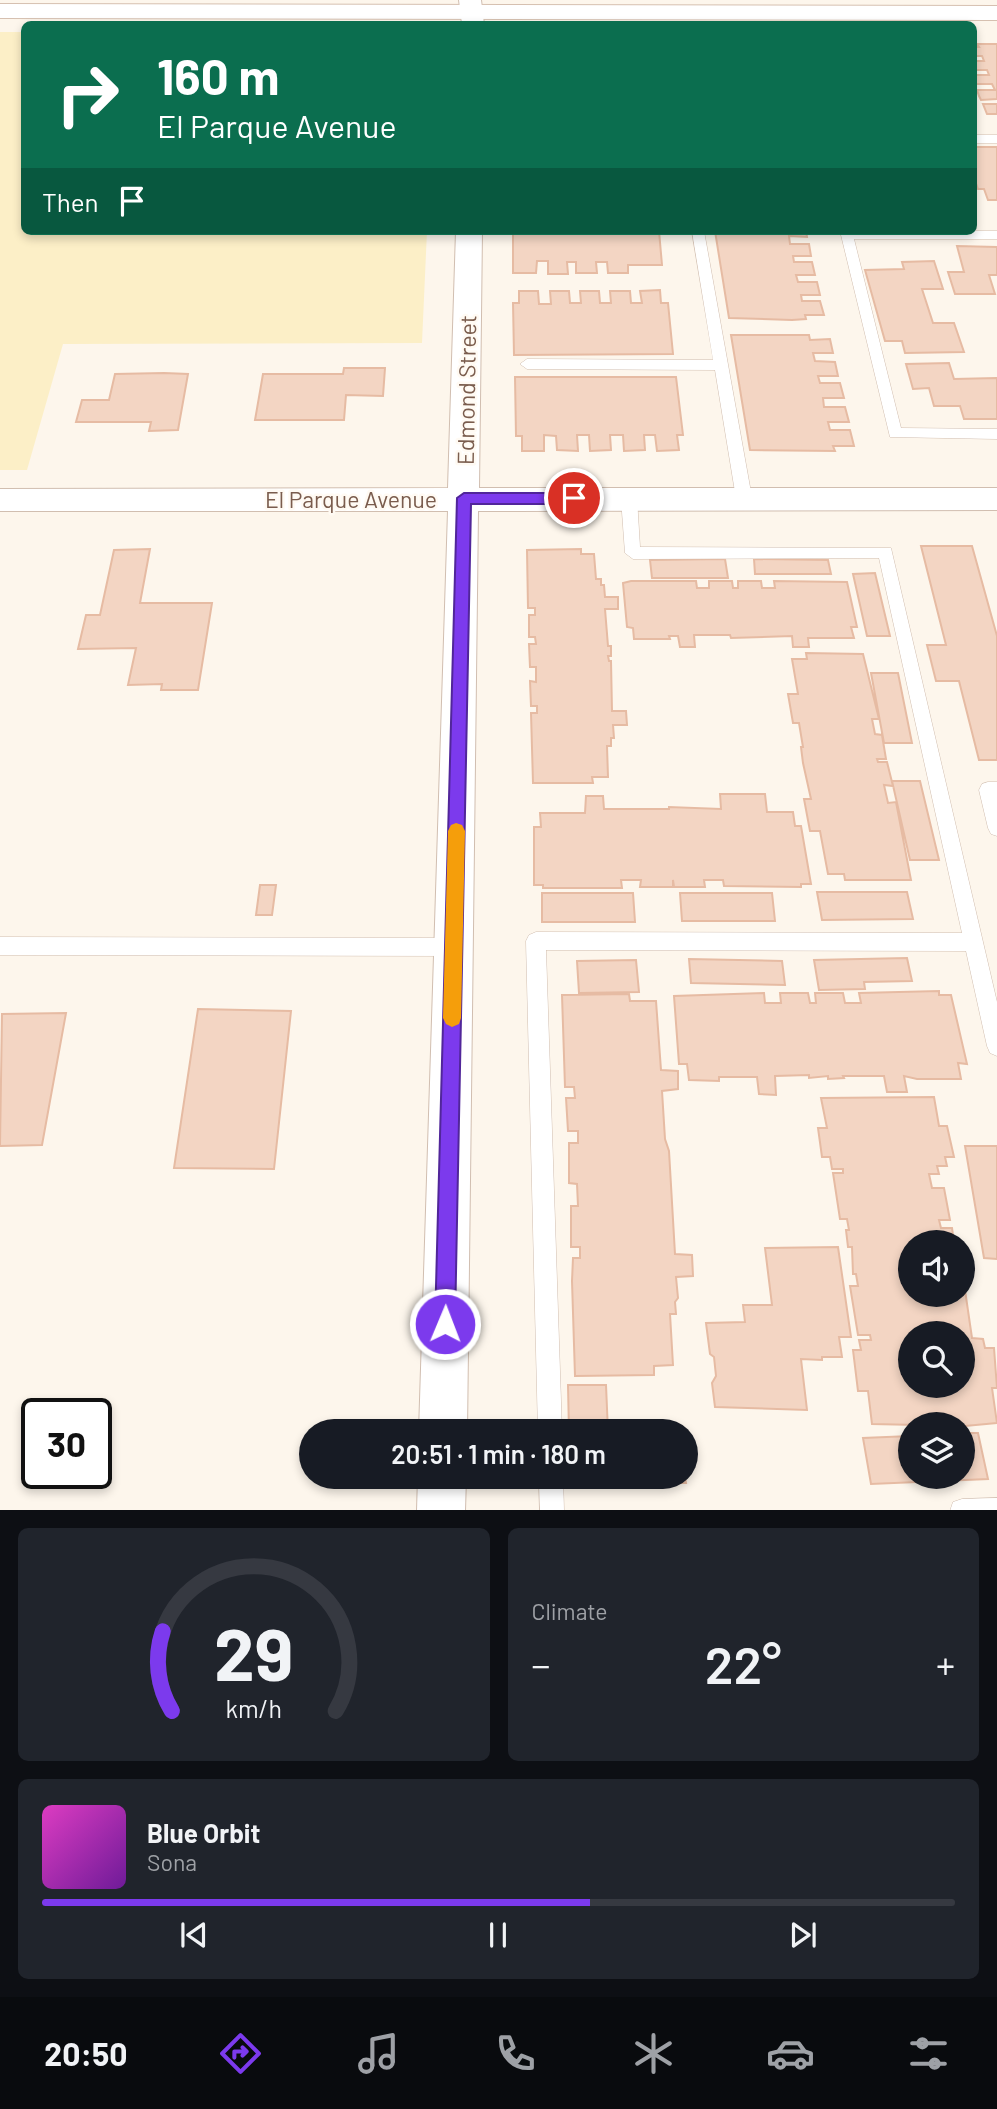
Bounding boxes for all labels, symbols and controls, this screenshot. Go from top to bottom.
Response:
text: 160 m [157,46,279,105]
icon: right [42,49,133,140]
text: El Parque Avenue [157,106,397,144]
icon: arrive [113,182,151,220]
text: Then [42,186,99,217]
street label: Edmond Street [451,315,481,465]
pin [544,468,604,528]
icon: arrive [555,479,593,517]
street label: El Parque Avenue [265,485,437,513]
map controls [898,1230,975,1489]
button: sound [898,1230,975,1307]
position arrow [408,1287,482,1361]
button: search [898,1321,975,1398]
speed limit sign: 30 [21,1398,112,1489]
button: layers [898,1412,975,1489]
text: 20:51 · 1 min · 180 m [391,1438,606,1469]
text: Climate [532,1597,608,1625]
text: 29 [214,1608,293,1696]
text: 22° [705,1632,782,1694]
text: − [532,1641,551,1687]
text: + [936,1641,955,1687]
text: km/h [225,1692,282,1722]
text: Blue Orbit [147,1817,260,1848]
text: Sona [147,1848,197,1876]
icon: previous [175,1916,213,1954]
icon: pause [479,1916,517,1954]
icon: next [784,1916,822,1954]
icon: directions [216,2029,265,2078]
icon: music [354,2029,403,2078]
icon: phone [491,2029,540,2078]
icon: climate [629,2029,678,2078]
icon: car [766,2029,815,2078]
icon: filters [904,2029,953,2078]
text: 20:50 [44,2034,128,2072]

